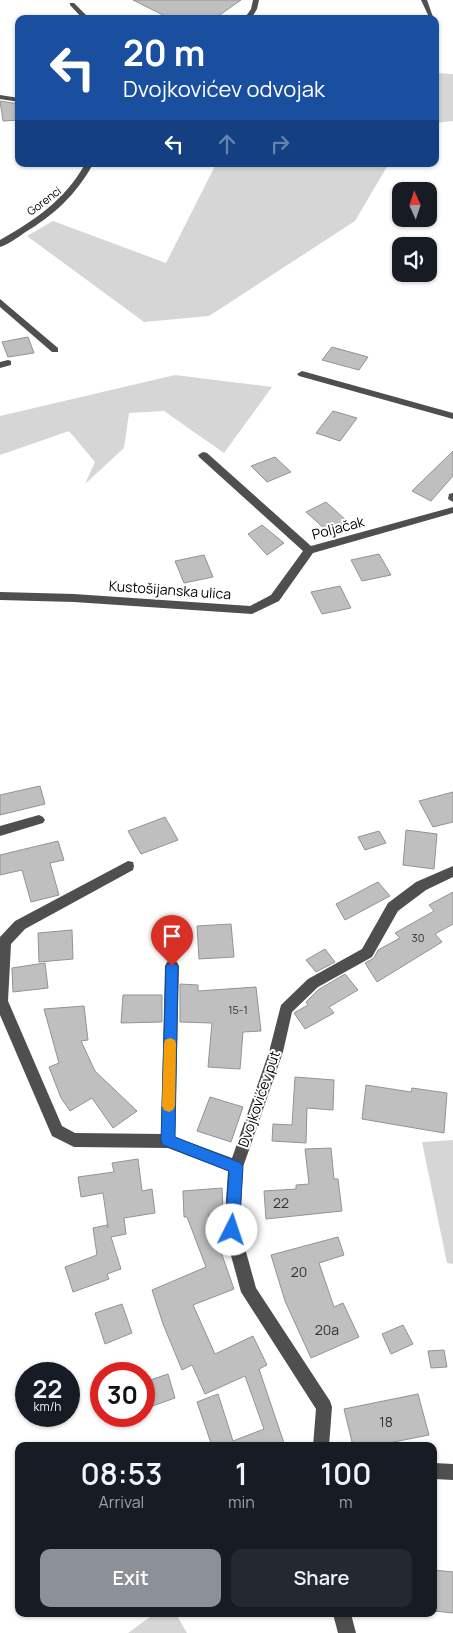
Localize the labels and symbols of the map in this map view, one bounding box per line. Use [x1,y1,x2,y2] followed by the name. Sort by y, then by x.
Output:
[392,182,438,228] north arrow
[23,183,64,218] street label: Gorenci
[309,511,367,544] street label: Poljačak
[108,576,232,603] street label: Kustošijanska ulica
[151,915,193,966] pin
[412,930,424,945] house number: 30
[228,1002,248,1017] house number: 15-1
[233,1048,284,1150] street label: Dvojkovićev put
[273,1193,289,1212] house number: 22
[205,1203,257,1255] position arrow
[291,1262,307,1281] house number: 20
[315,1320,339,1339] house number: 20a
[90,1362,155,1427] speed limit sign: 30
[379,1412,393,1431] house number: 18

